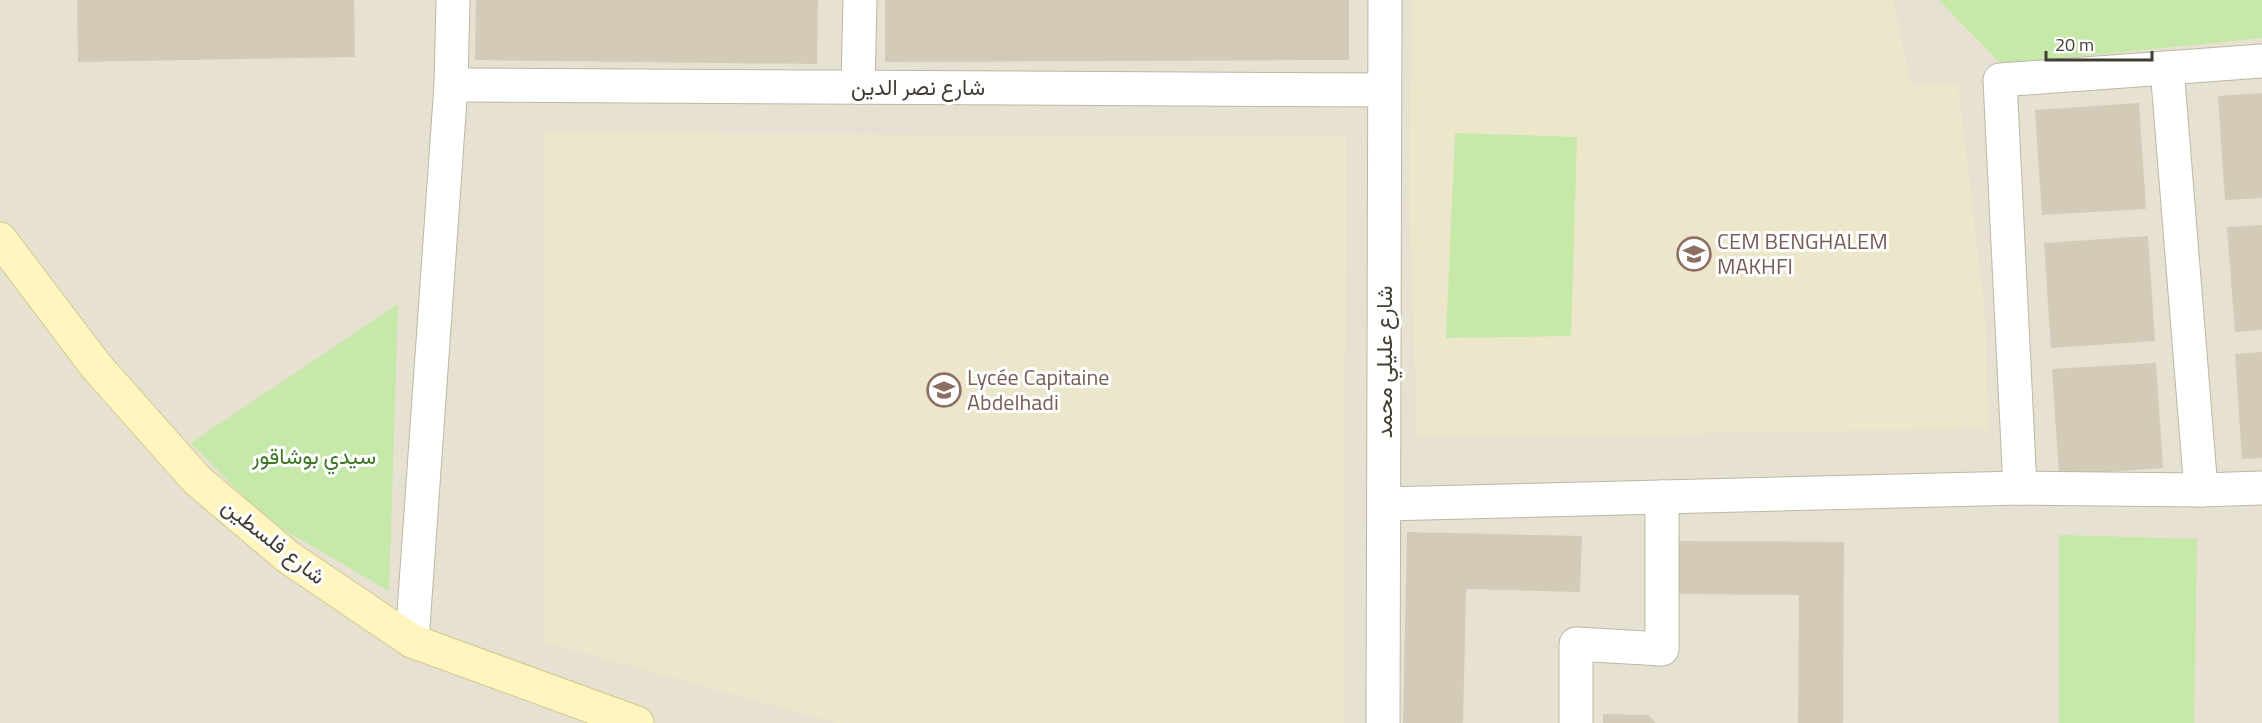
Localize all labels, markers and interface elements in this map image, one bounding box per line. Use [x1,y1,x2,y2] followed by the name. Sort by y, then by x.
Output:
[2046,24,2152,62] scale bar
[2055,31,2094,58] text: 20 m
[851,70,985,104] street label: شارع نصر الدين
[1717,224,1888,283] place label: CEM BENGHALEM MAKHFI
[1676,236,1712,272] school or university icon: CEM BENGHALEM MAKHFI
[1367,286,1403,438] street label: شارع عليلي محمد
[967,360,1109,419] place label: Lycée Capitaine Abdelhadi
[926,372,962,408] school or university icon: Lycée Capitaine Abdelhadi
[251,439,376,475] park label: سيدي بوشاقور
[215,489,333,593] street label: شارع فلسطين

